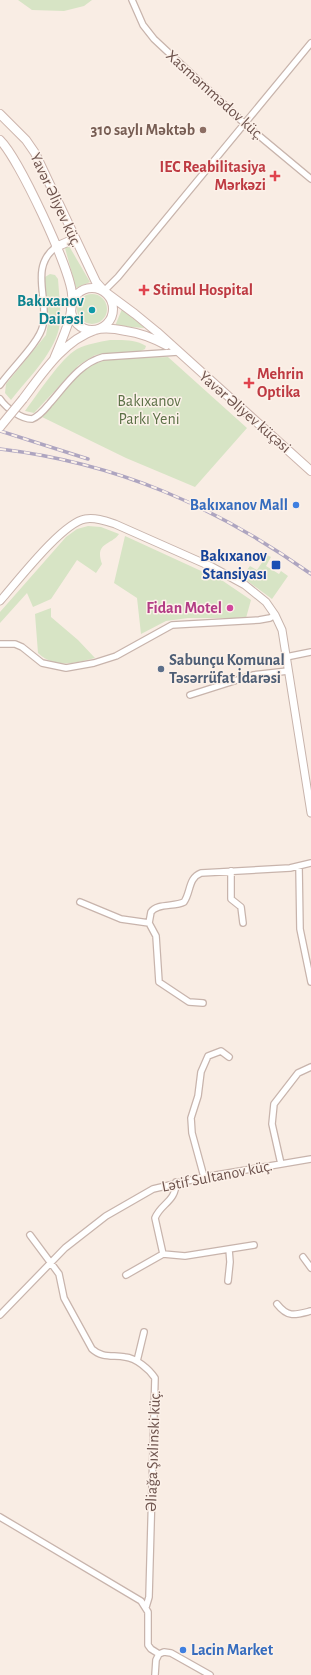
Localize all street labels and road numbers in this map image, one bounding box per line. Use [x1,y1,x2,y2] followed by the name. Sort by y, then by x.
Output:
[163,47,267,143] street label: Xasməmmədov küç.
[26,150,85,250] street label: Yavər Əliyev küç.
[195,368,294,457] street label: Yavər Əliyev küçəsi
[160,1157,274,1195] street label: Lətif Sultanov küç.
[143,1390,163,1512] street label: Əliağa Şıxlinski küç.

